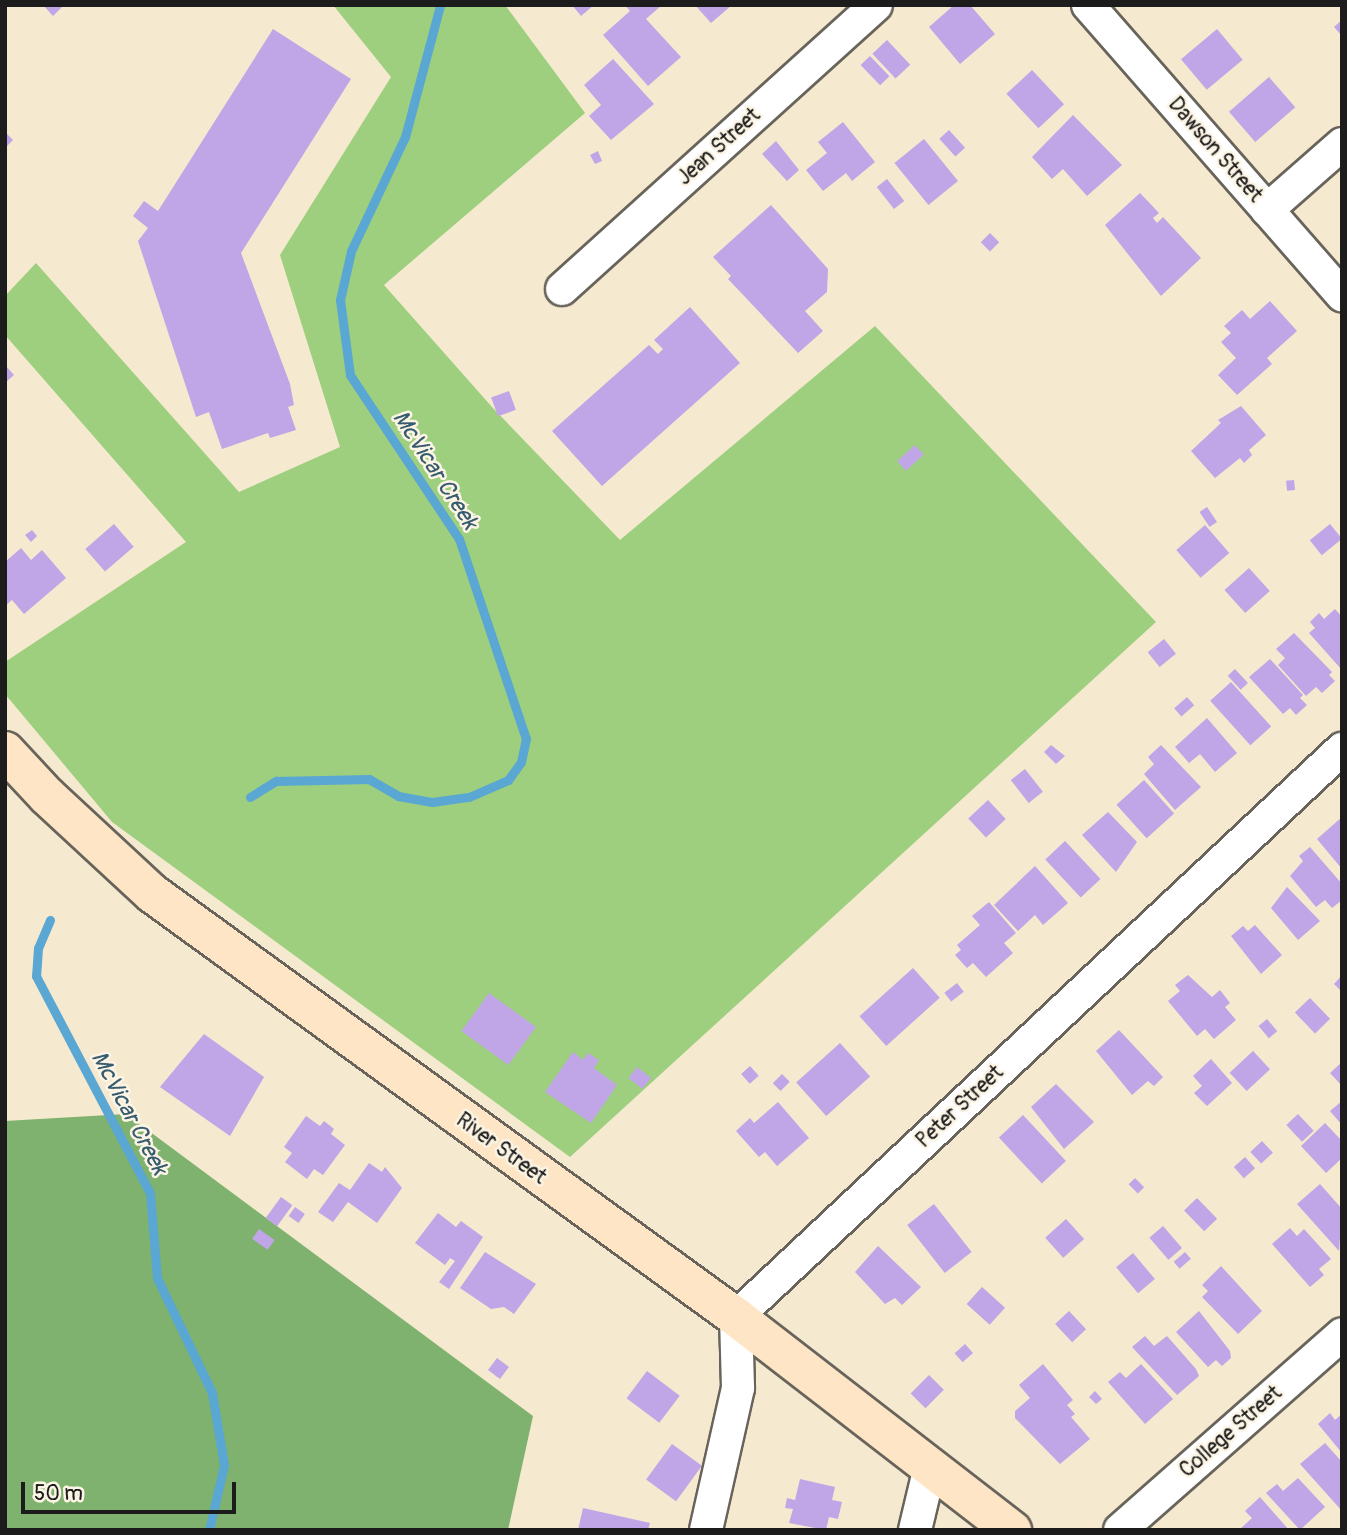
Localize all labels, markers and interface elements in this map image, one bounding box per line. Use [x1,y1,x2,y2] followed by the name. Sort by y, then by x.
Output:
[1163,92,1267,208] street label: Dawson Street
[672,103,766,191] street label: Jean Street
[386,405,484,535] water label: McVicar Creek
[85,1047,173,1179] water label: McVicar Creek
[911,1060,1009,1154] street label: Peter Street
[451,1108,551,1190] street label: River Street
[1175,1381,1287,1483] street label: College Street
[24,1468,240,1512] scale bar
[34,1480,83,1507] text: 50 m

